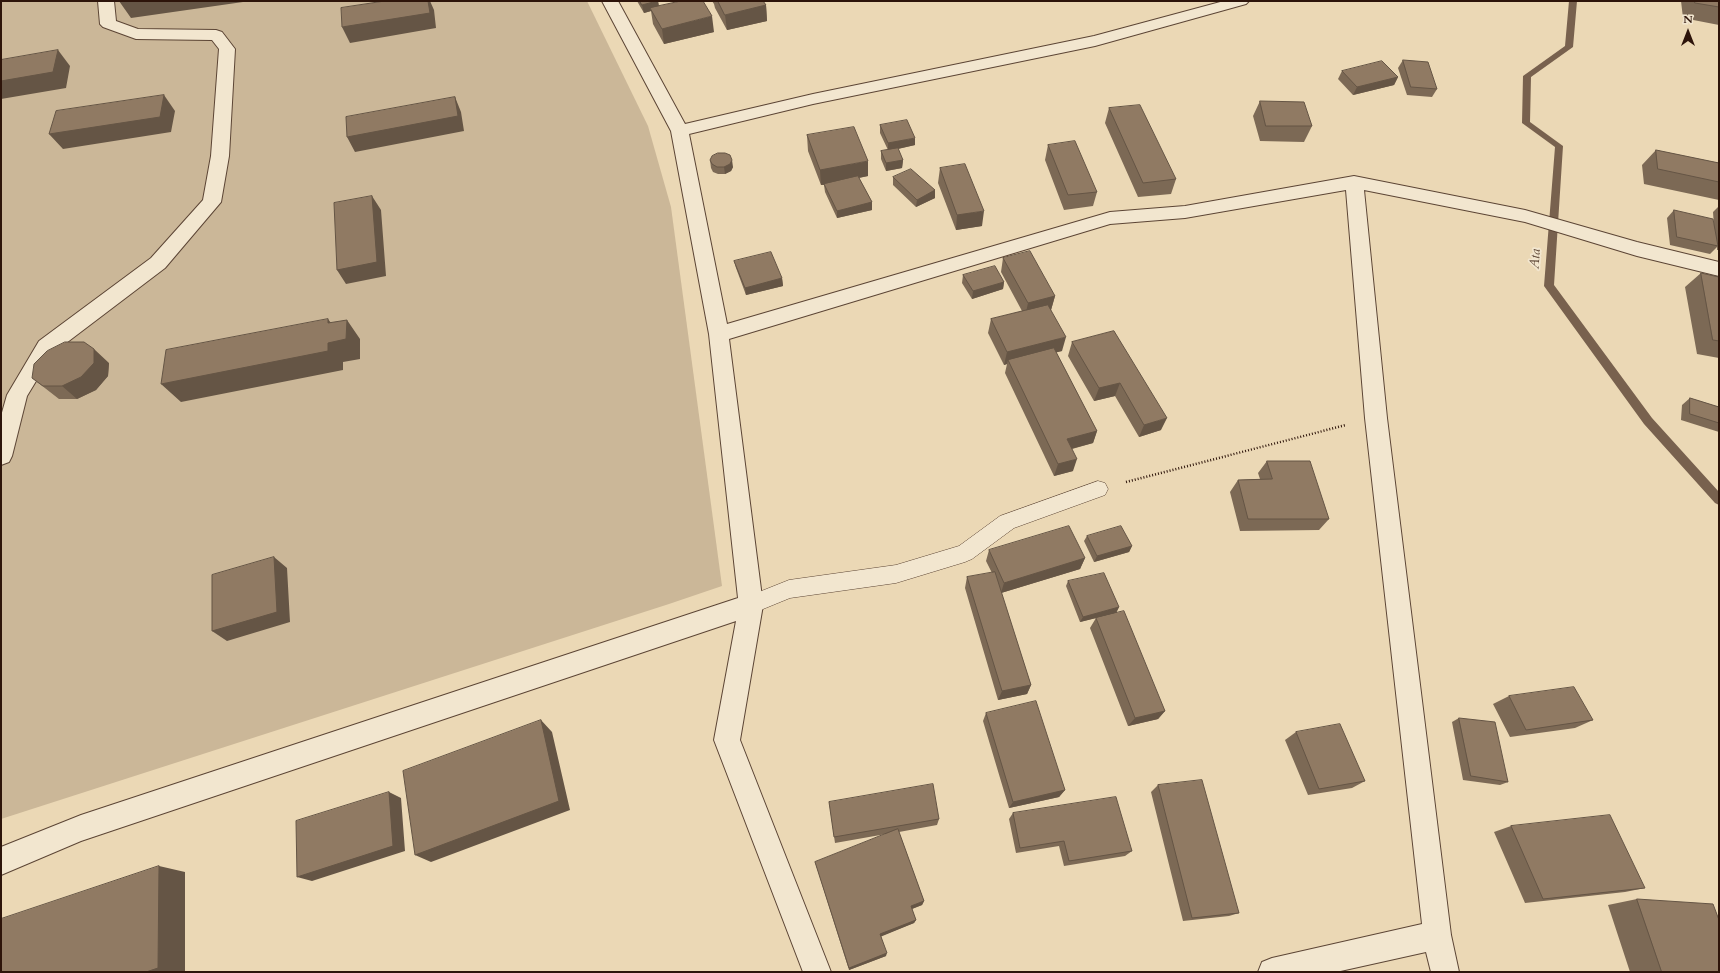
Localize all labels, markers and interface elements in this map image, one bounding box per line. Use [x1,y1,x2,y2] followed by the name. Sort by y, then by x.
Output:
[1668,12,1708,52] north arrow
[1683,12,1693,27] text: N
[1527,248,1545,270] water label: Ata

